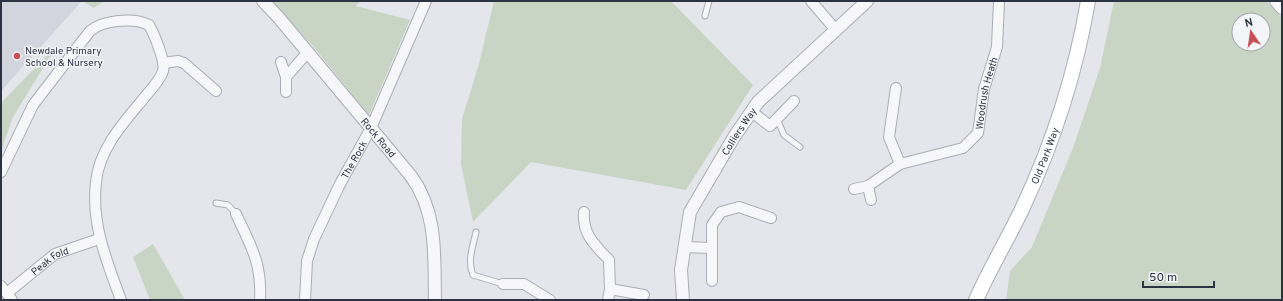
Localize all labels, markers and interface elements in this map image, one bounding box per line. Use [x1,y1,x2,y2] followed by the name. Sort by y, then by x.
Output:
[1231,12,1271,52] north arrow
[1244,16,1254,31] text: N
[25,45,103,70] place label: Newdale Primary School & Nursery
[12,51,22,61] marker: Newdale Primary School & Nursery
[974,56,1001,131] street label: Woodrush Heath
[720,106,760,158] street label: Colliers Way
[357,116,398,161] street label: Rock Road
[1029,126,1063,186] street label: Old Park Way
[339,139,371,182] street label: The Rock
[29,245,71,279] street label: Peak Fold
[1143,263,1214,289] scale bar
[1149,270,1177,286] text: 50 m

